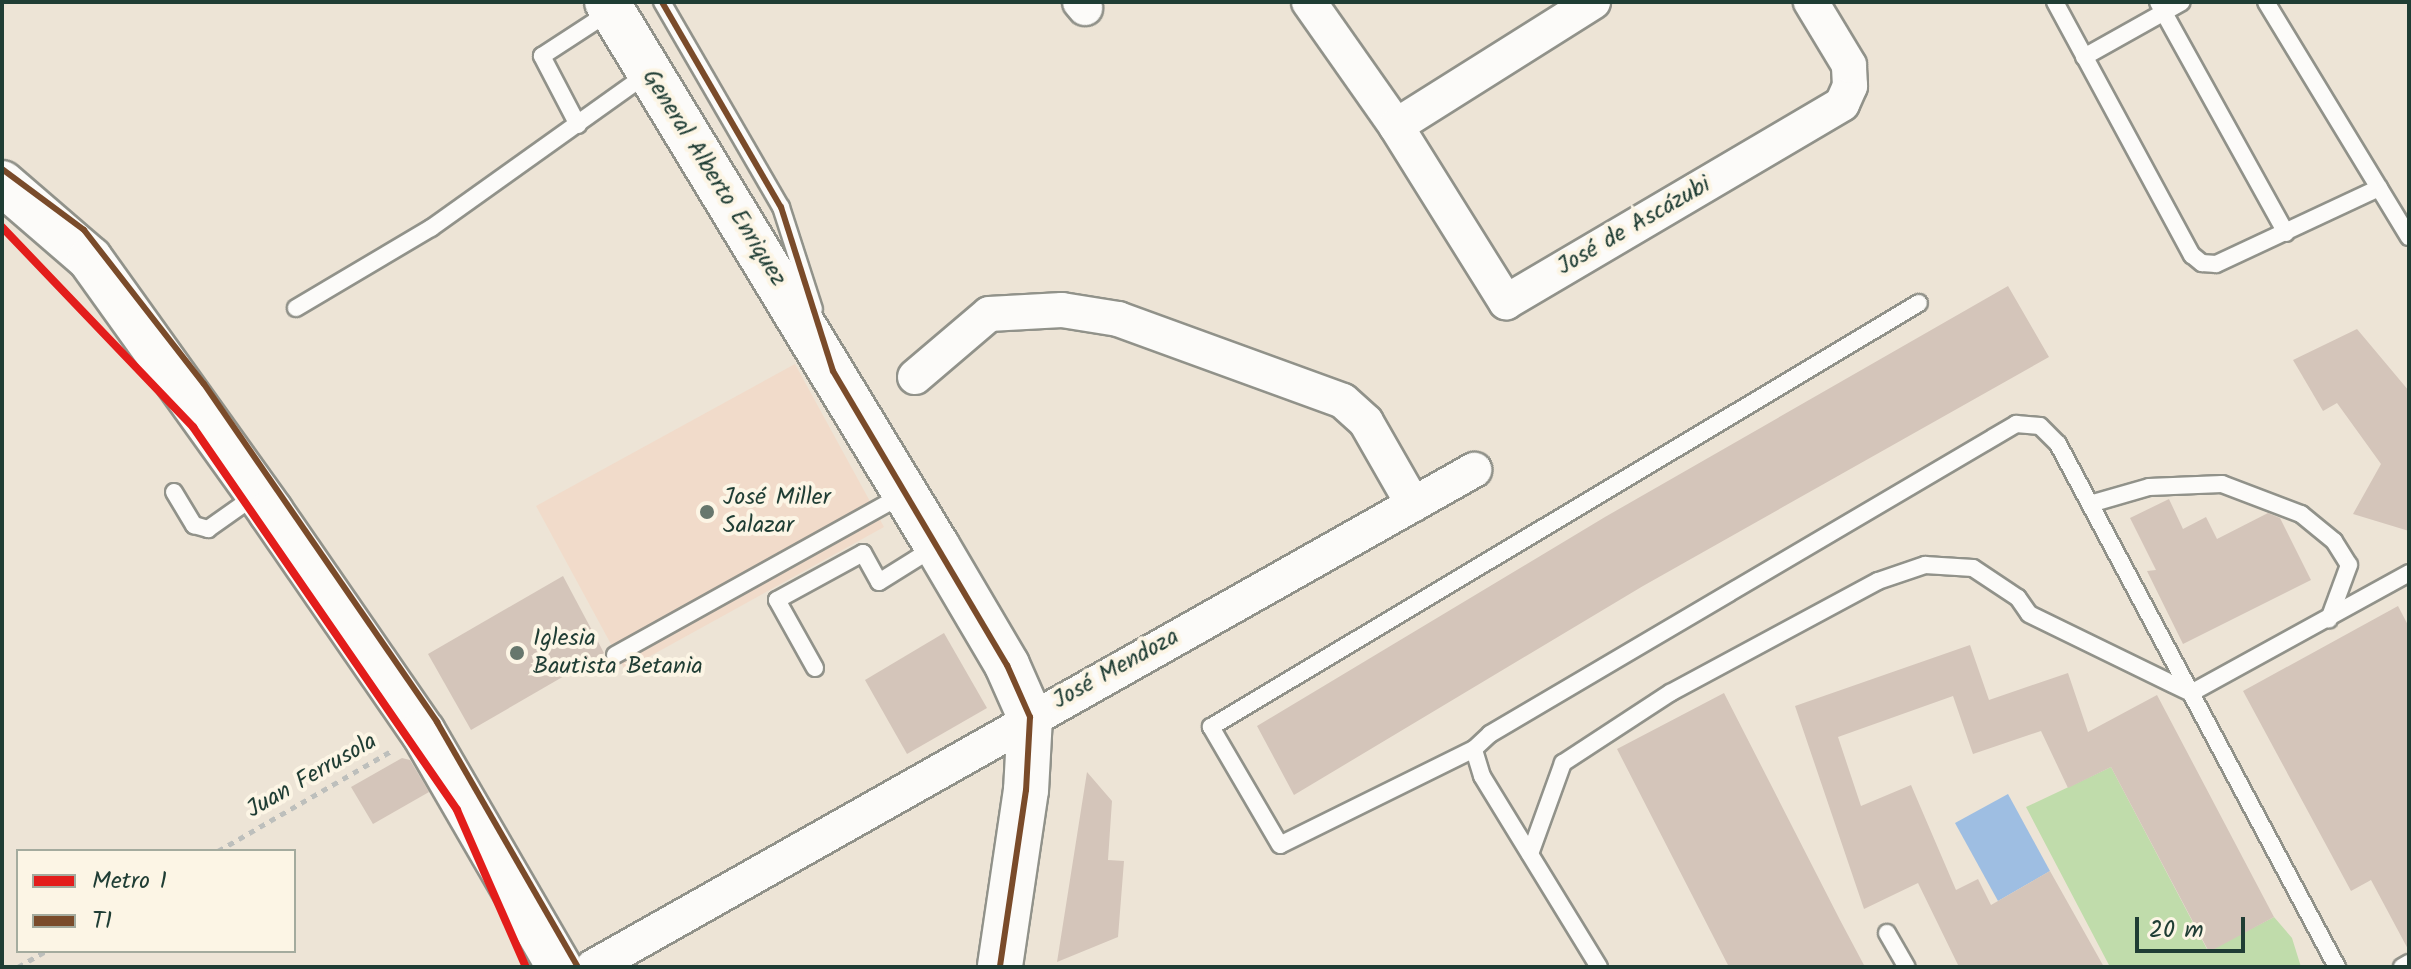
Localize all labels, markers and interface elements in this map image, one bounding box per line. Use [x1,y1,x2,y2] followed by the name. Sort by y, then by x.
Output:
[636,64,792,292] street label: General Alberto Enriquez
[1552,171,1716,281] street label: José de Ascázubi
[723,484,831,540] place label: José Miller Salazar
[698,503,716,521] marker: José Miller Salazar
[1048,623,1184,715] street label: José Mendoza
[533,625,703,681] place label: Iglesia Bautista Betania
[508,644,526,662] marker: Iglesia Bautista Betania
[242,727,382,825] street label: Juan Ferrusola
[16,849,296,953] legend
[92,862,167,901] text: Metro 1
[2139,901,2249,951] scale bar
[92,902,112,941] text: T1
[2149,911,2204,950] text: 20 m

